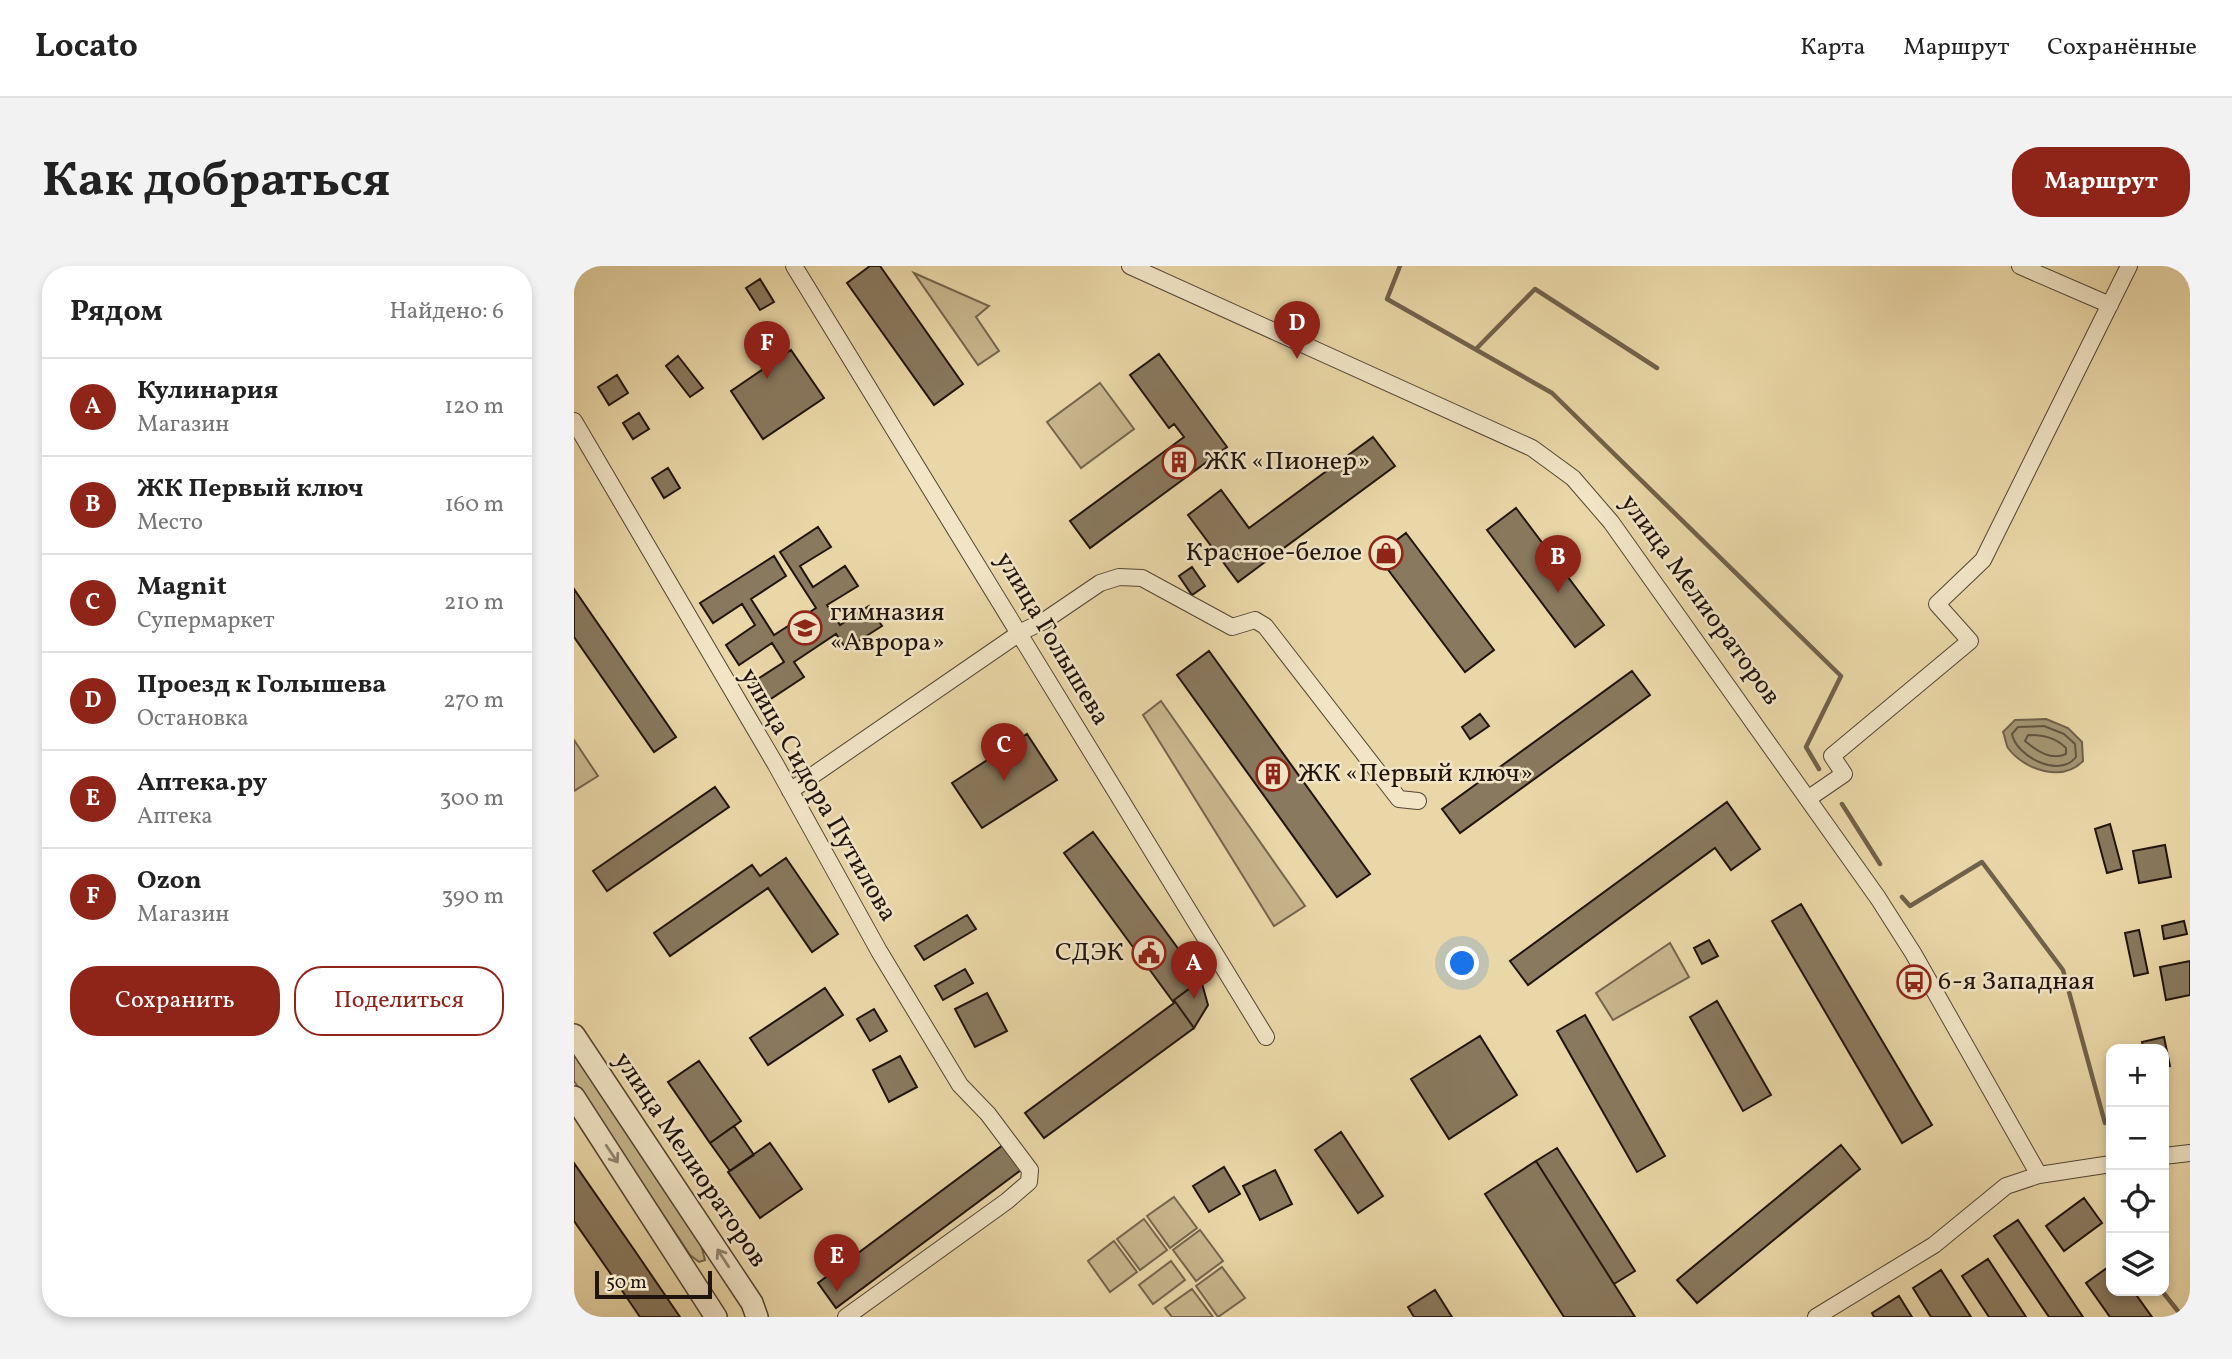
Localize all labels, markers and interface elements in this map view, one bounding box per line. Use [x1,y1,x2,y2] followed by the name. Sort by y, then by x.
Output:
[35,25,138,71] text: Locato
[1800,31,1865,65] text: Карта
[1903,31,2009,65] text: Маршрут
[2047,31,2197,65] text: Сохранённые
[2012,147,2190,217] button: Маршрут
[42,148,390,217] text: Как добраться
[70,291,163,333] text: Рядом
[389,296,504,328] text: Найдено: 6
[1274,301,1320,359] pin: D
[744,321,790,379] pin: F
[137,373,278,409] text: Кулинария
[85,391,101,423] text: A
[444,391,504,423] text: 120 m
[137,409,229,441] text: Магазин
[1160,443,1198,481] building icon: ЖК «Пионер»
[1204,444,1370,480] place label: ЖК «Пионер»
[137,471,364,507] text: ЖК Первый ключ
[1611,487,1789,713] street label: улица Мелиораторов
[85,489,101,521] text: B
[445,489,504,521] text: 160 m
[137,507,203,539] text: Место
[1367,534,1405,572] shop icon: Красное-белое
[1186,535,1362,571] place label: Красное-белое
[1535,535,1581,593] pin: B
[986,545,1118,733] street label: улица Голышева
[137,569,227,605] text: Magnit
[86,587,100,619] text: C
[444,587,504,619] text: 210 m
[830,595,945,661] place label: гимназия «Аврора»
[137,605,275,637] text: Супермаркет
[786,609,824,647] school or university icon: гимназия «Аврора»
[730,661,906,929] street label: улица Сидора Путилова
[137,667,387,703] text: Проезд к Голышева
[85,685,101,717] text: D
[443,685,504,717] text: 270 m
[137,703,249,735] text: Остановка
[981,723,1027,781] pin: C
[1254,755,1292,793] building icon: ЖК «Первый ключ»
[1298,756,1533,792] place label: ЖК «Первый ключ»
[137,765,267,801] text: Аптека.ру
[86,783,100,815] text: E
[440,783,504,815] text: 300 m
[137,801,213,833] text: Аптека
[137,863,202,899] text: Ozon
[86,881,100,913] text: F
[441,881,504,913] text: 390 m
[137,899,229,931] text: Магазин
[1130,934,1168,972] public building icon: СДЭК
[1055,935,1124,971] place label: СДЭК
[1171,941,1217,999] pin: A
[1445,946,1479,980] your location
[1895,963,1933,1001] bus stop icon: 6-я Западная
[1938,964,2094,1000] place label: 6-я Западная
[70,966,280,1036] button: Сохранить
[294,966,504,1036] button: Поделиться
[2106,1044,2169,1296] map controls
[2106,1044,2169,1107] button: +
[604,1045,776,1275] street label: улица Мелиораторов
[2106,1107,2169,1170] button: −
[604,1144,619,1163] one-way arrow
[2106,1170,2169,1233] button: locate
[2106,1233,2169,1296] button: layers
[814,1234,860,1292] pin: E
[715,1249,729,1269] one-way arrow
[595,1268,712,1300] scale bar
[606,1270,647,1296] text: 50 m

